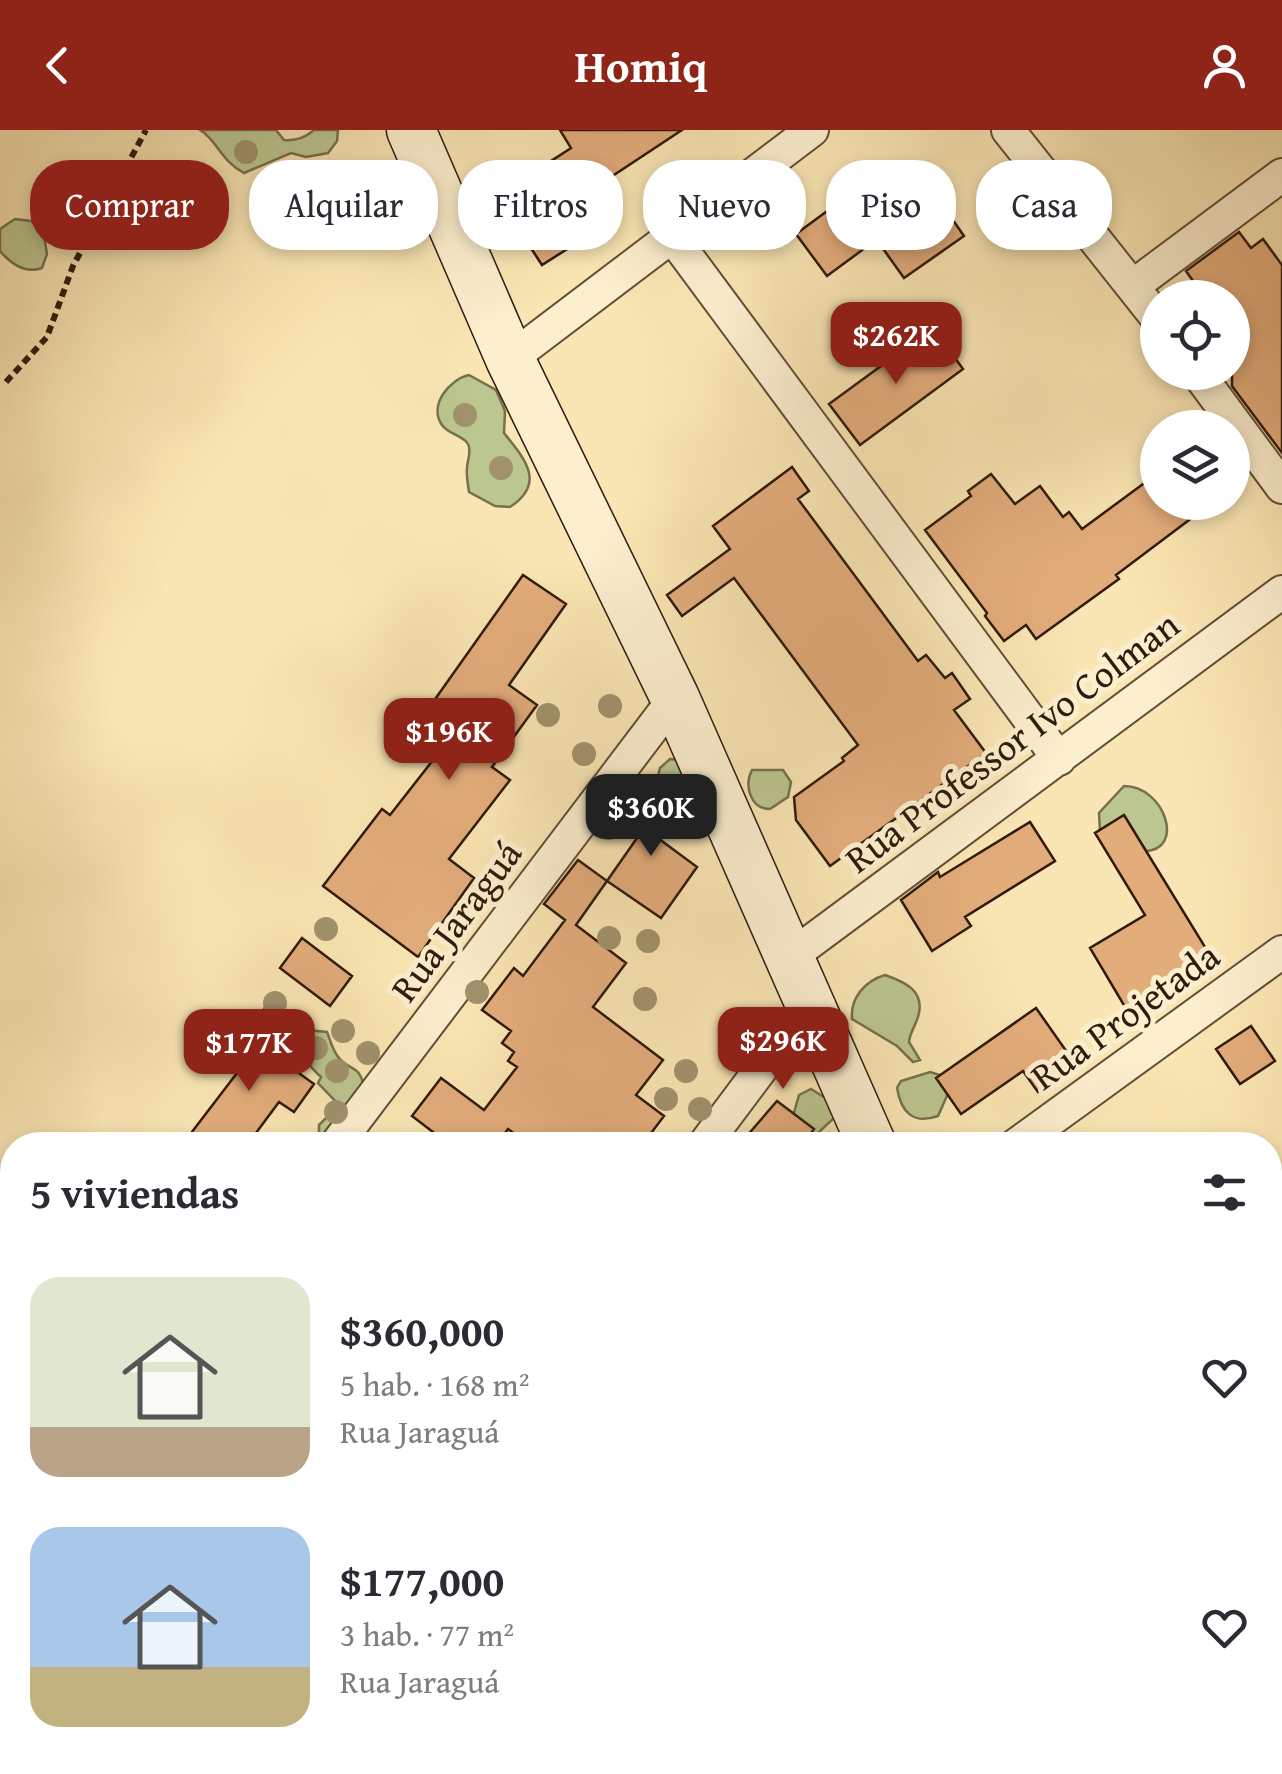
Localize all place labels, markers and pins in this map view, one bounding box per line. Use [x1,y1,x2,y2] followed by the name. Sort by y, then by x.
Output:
[826,302,966,387] pin: $262K
[379,698,519,783] pin: $196K
[581,774,721,859] pin: $360K
[713,1007,853,1092] pin: $296K
[179,1009,319,1094] pin: $177K

